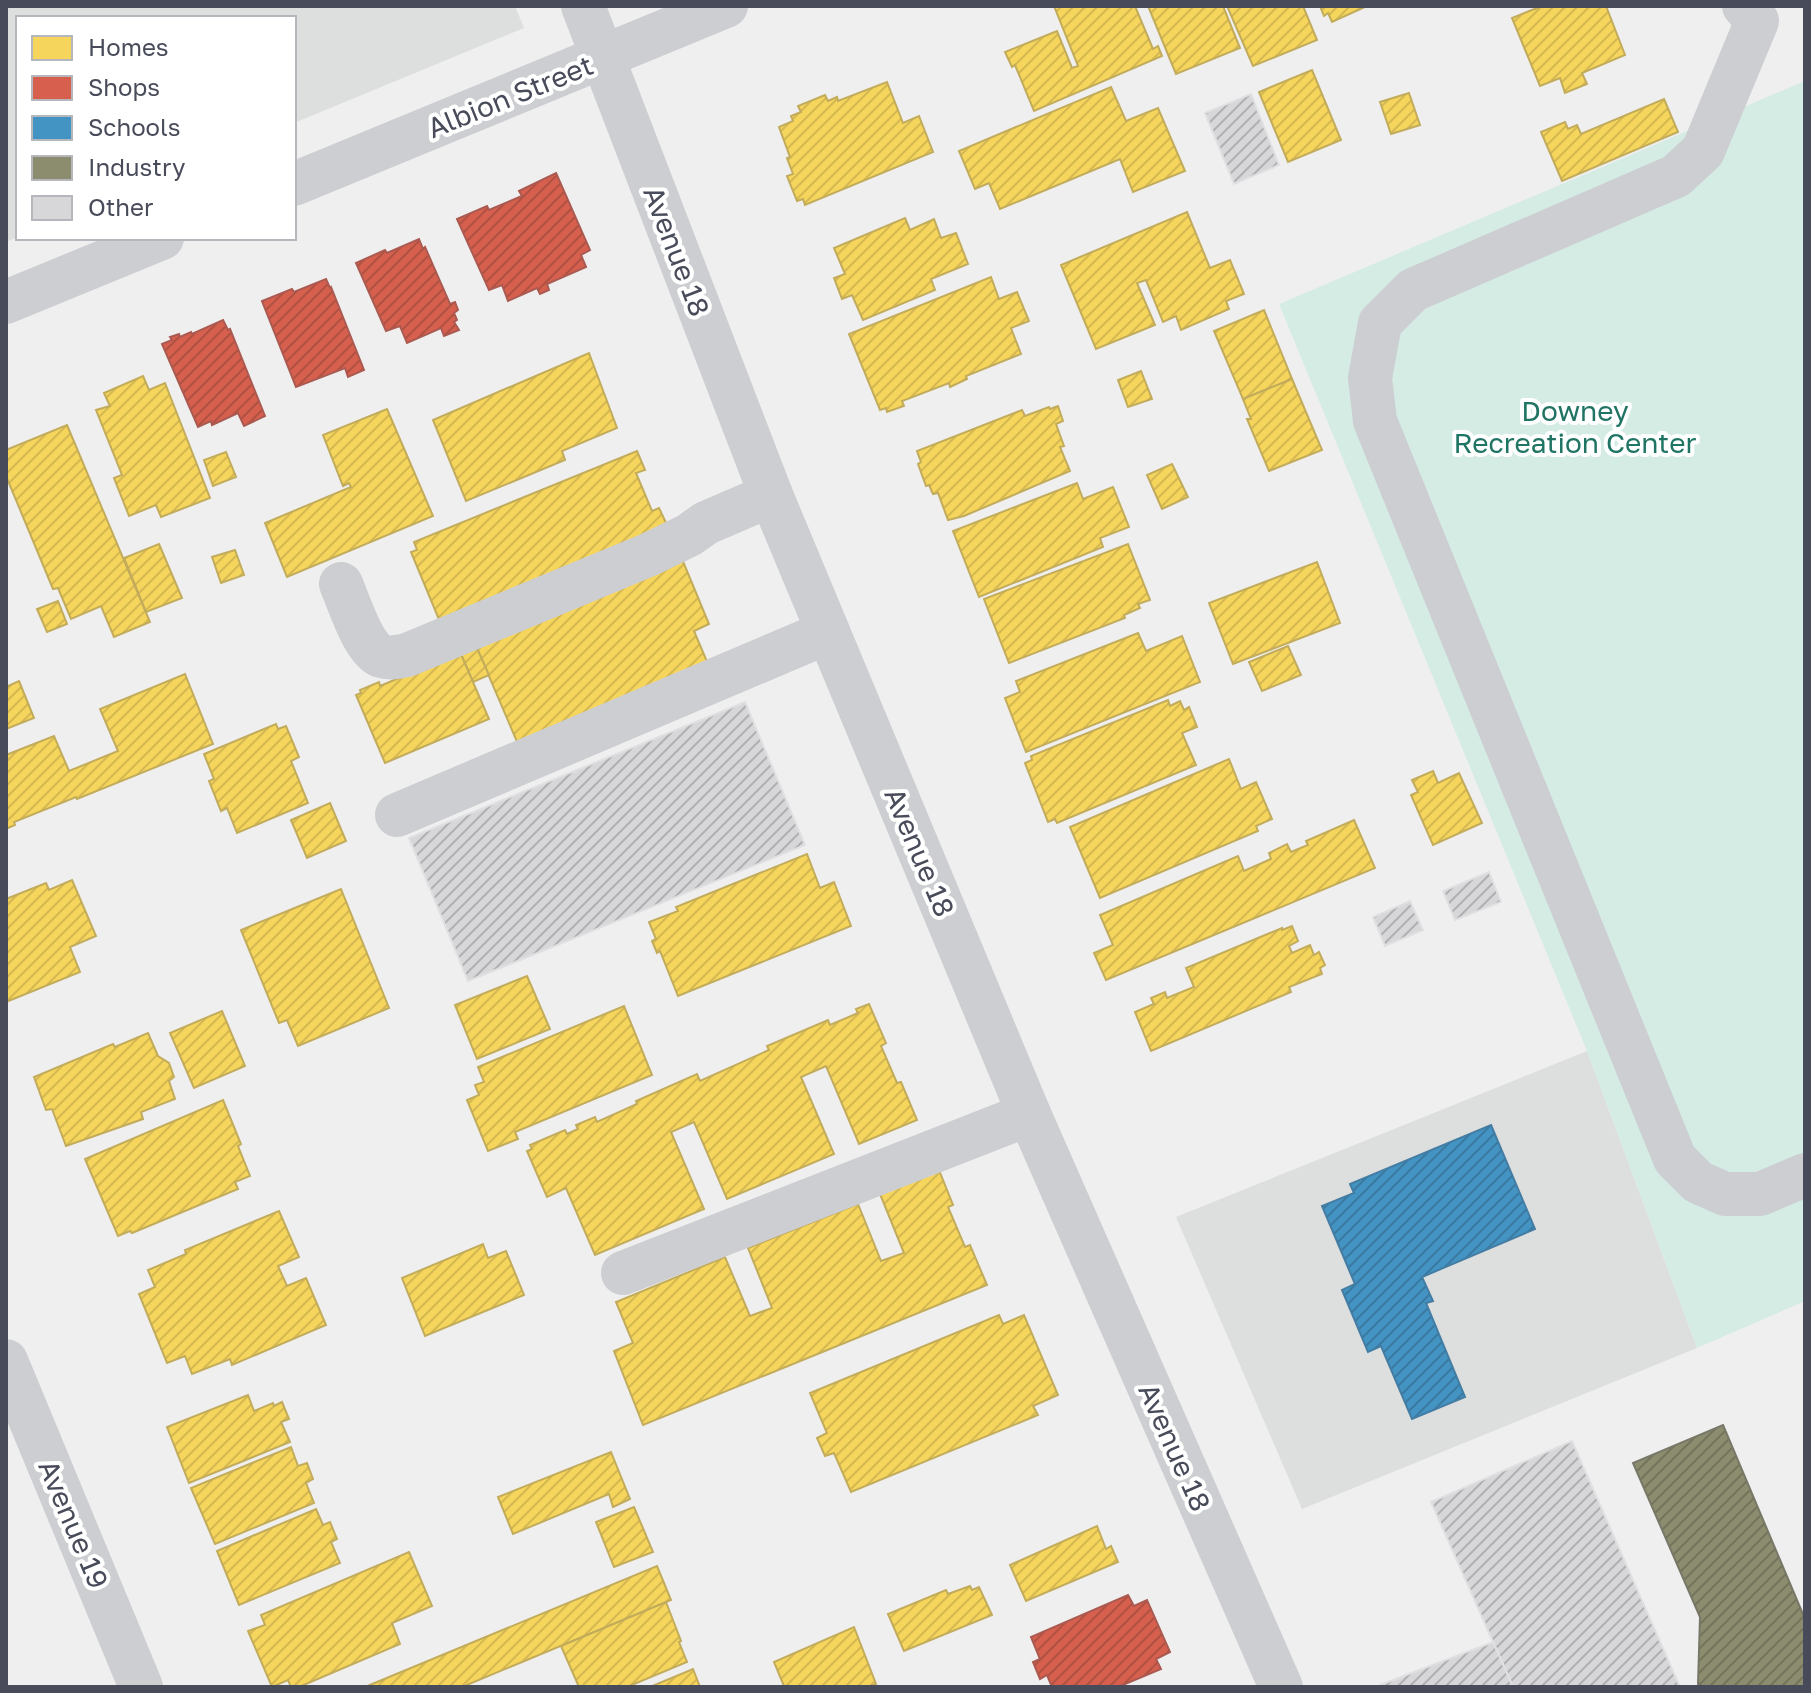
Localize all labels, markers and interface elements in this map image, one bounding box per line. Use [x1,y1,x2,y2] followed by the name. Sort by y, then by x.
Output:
[16,16,296,240] legend
[88,32,169,61] text: Homes
[422,48,598,144] street label: Albion Street
[88,72,160,101] text: Shops
[88,112,180,141] text: Schools
[88,152,185,181] text: Industry
[637,181,717,321] street label: Avenue 18
[88,192,153,221] text: Other
[1454,394,1697,459] park label: Downey Recreation Center
[878,783,962,921] street label: Avenue 18
[1132,1378,1218,1516] street label: Avenue 18
[32,1455,116,1593] street label: Avenue 19

